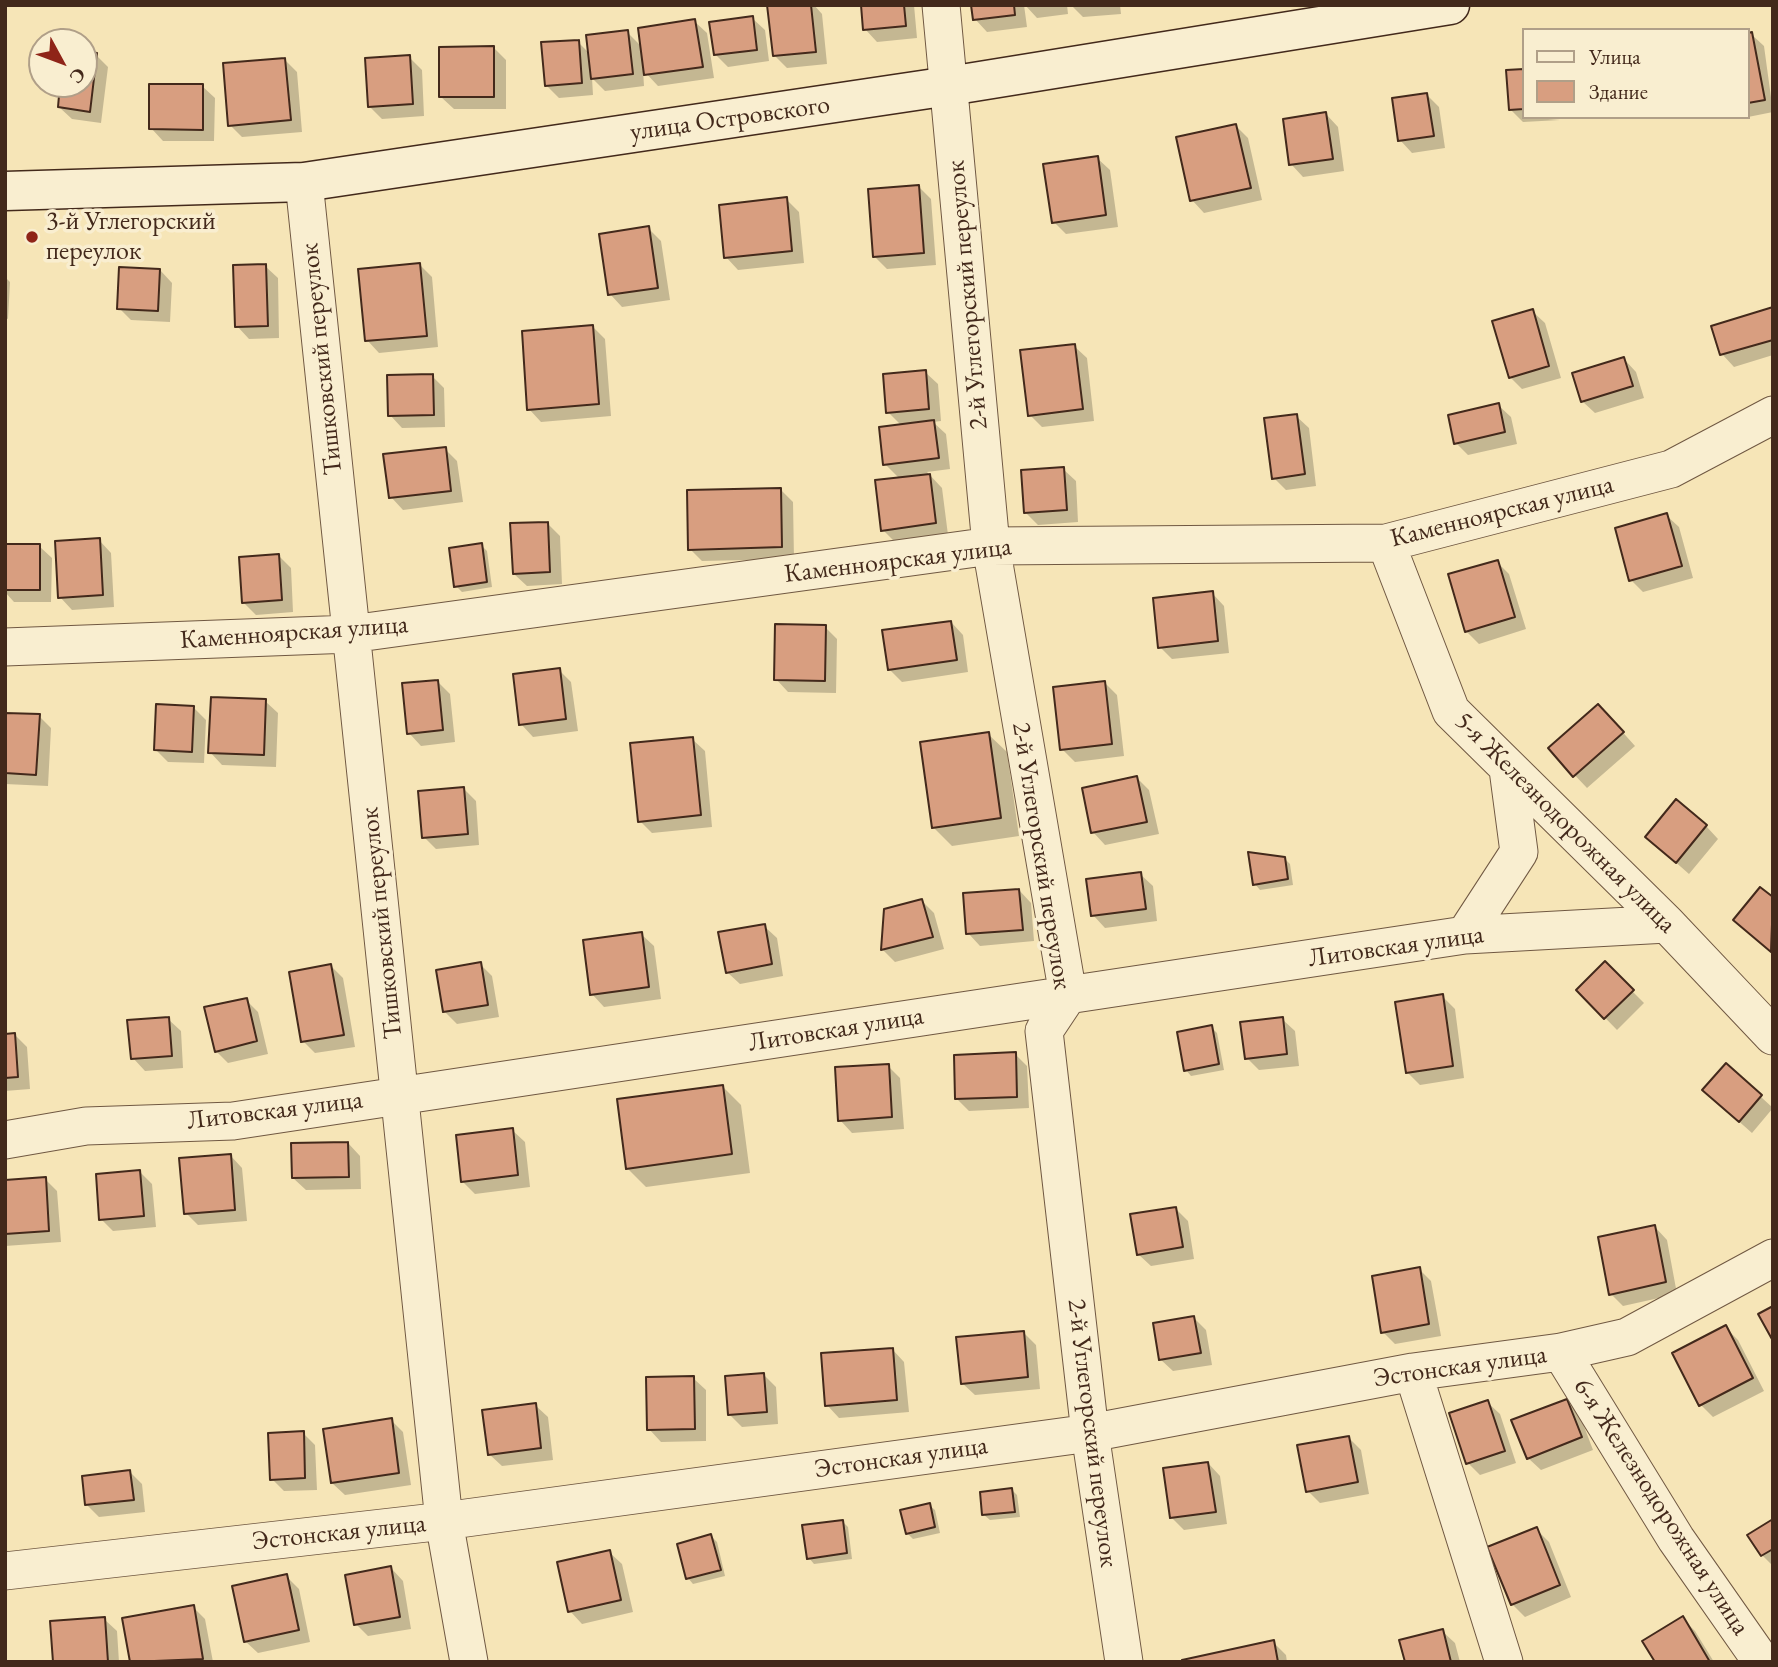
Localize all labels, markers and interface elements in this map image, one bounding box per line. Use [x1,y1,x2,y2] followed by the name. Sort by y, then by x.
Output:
[28,28,98,98] north arrow
[1522,28,1750,119] legend
[1589,43,1641,70] text: Улица
[64,62,92,89] text: С
[1589,78,1648,105] text: Здание
[628,90,832,148] street label: улица Островского
[941,159,995,431] street label: 2-й Углегорский переулок
[46,206,216,268] place label: 3-й Углегорский переулок
[24,229,40,245] marker: 3-й Углегорский переулок
[294,242,350,476] street label: Тишковский переулок
[1387,469,1617,555] street label: Каменноярская улица
[783,532,1013,590] street label: Каменноярская улица
[179,609,409,657] street label: Каменноярская улица
[1448,706,1682,940] street label: 5-я Железнодорожная улица
[1004,720,1078,992] street label: 2-й Углегорский переулок
[354,806,410,1040] street label: Тишковский переулок
[1306,919,1486,975] street label: Литовская улица
[746,1001,926,1059] street label: Литовская улица
[185,1085,365,1137] street label: Литовская улица
[1060,1297,1124,1569] street label: 2-й Углегорский переулок
[1371,1339,1549,1395] street label: Эстонская улица
[1566,1373,1756,1641] street label: 6-я Железнодорожная улица
[812,1430,990,1486] street label: Эстонская улица
[250,1508,428,1558] street label: Эстонская улица

